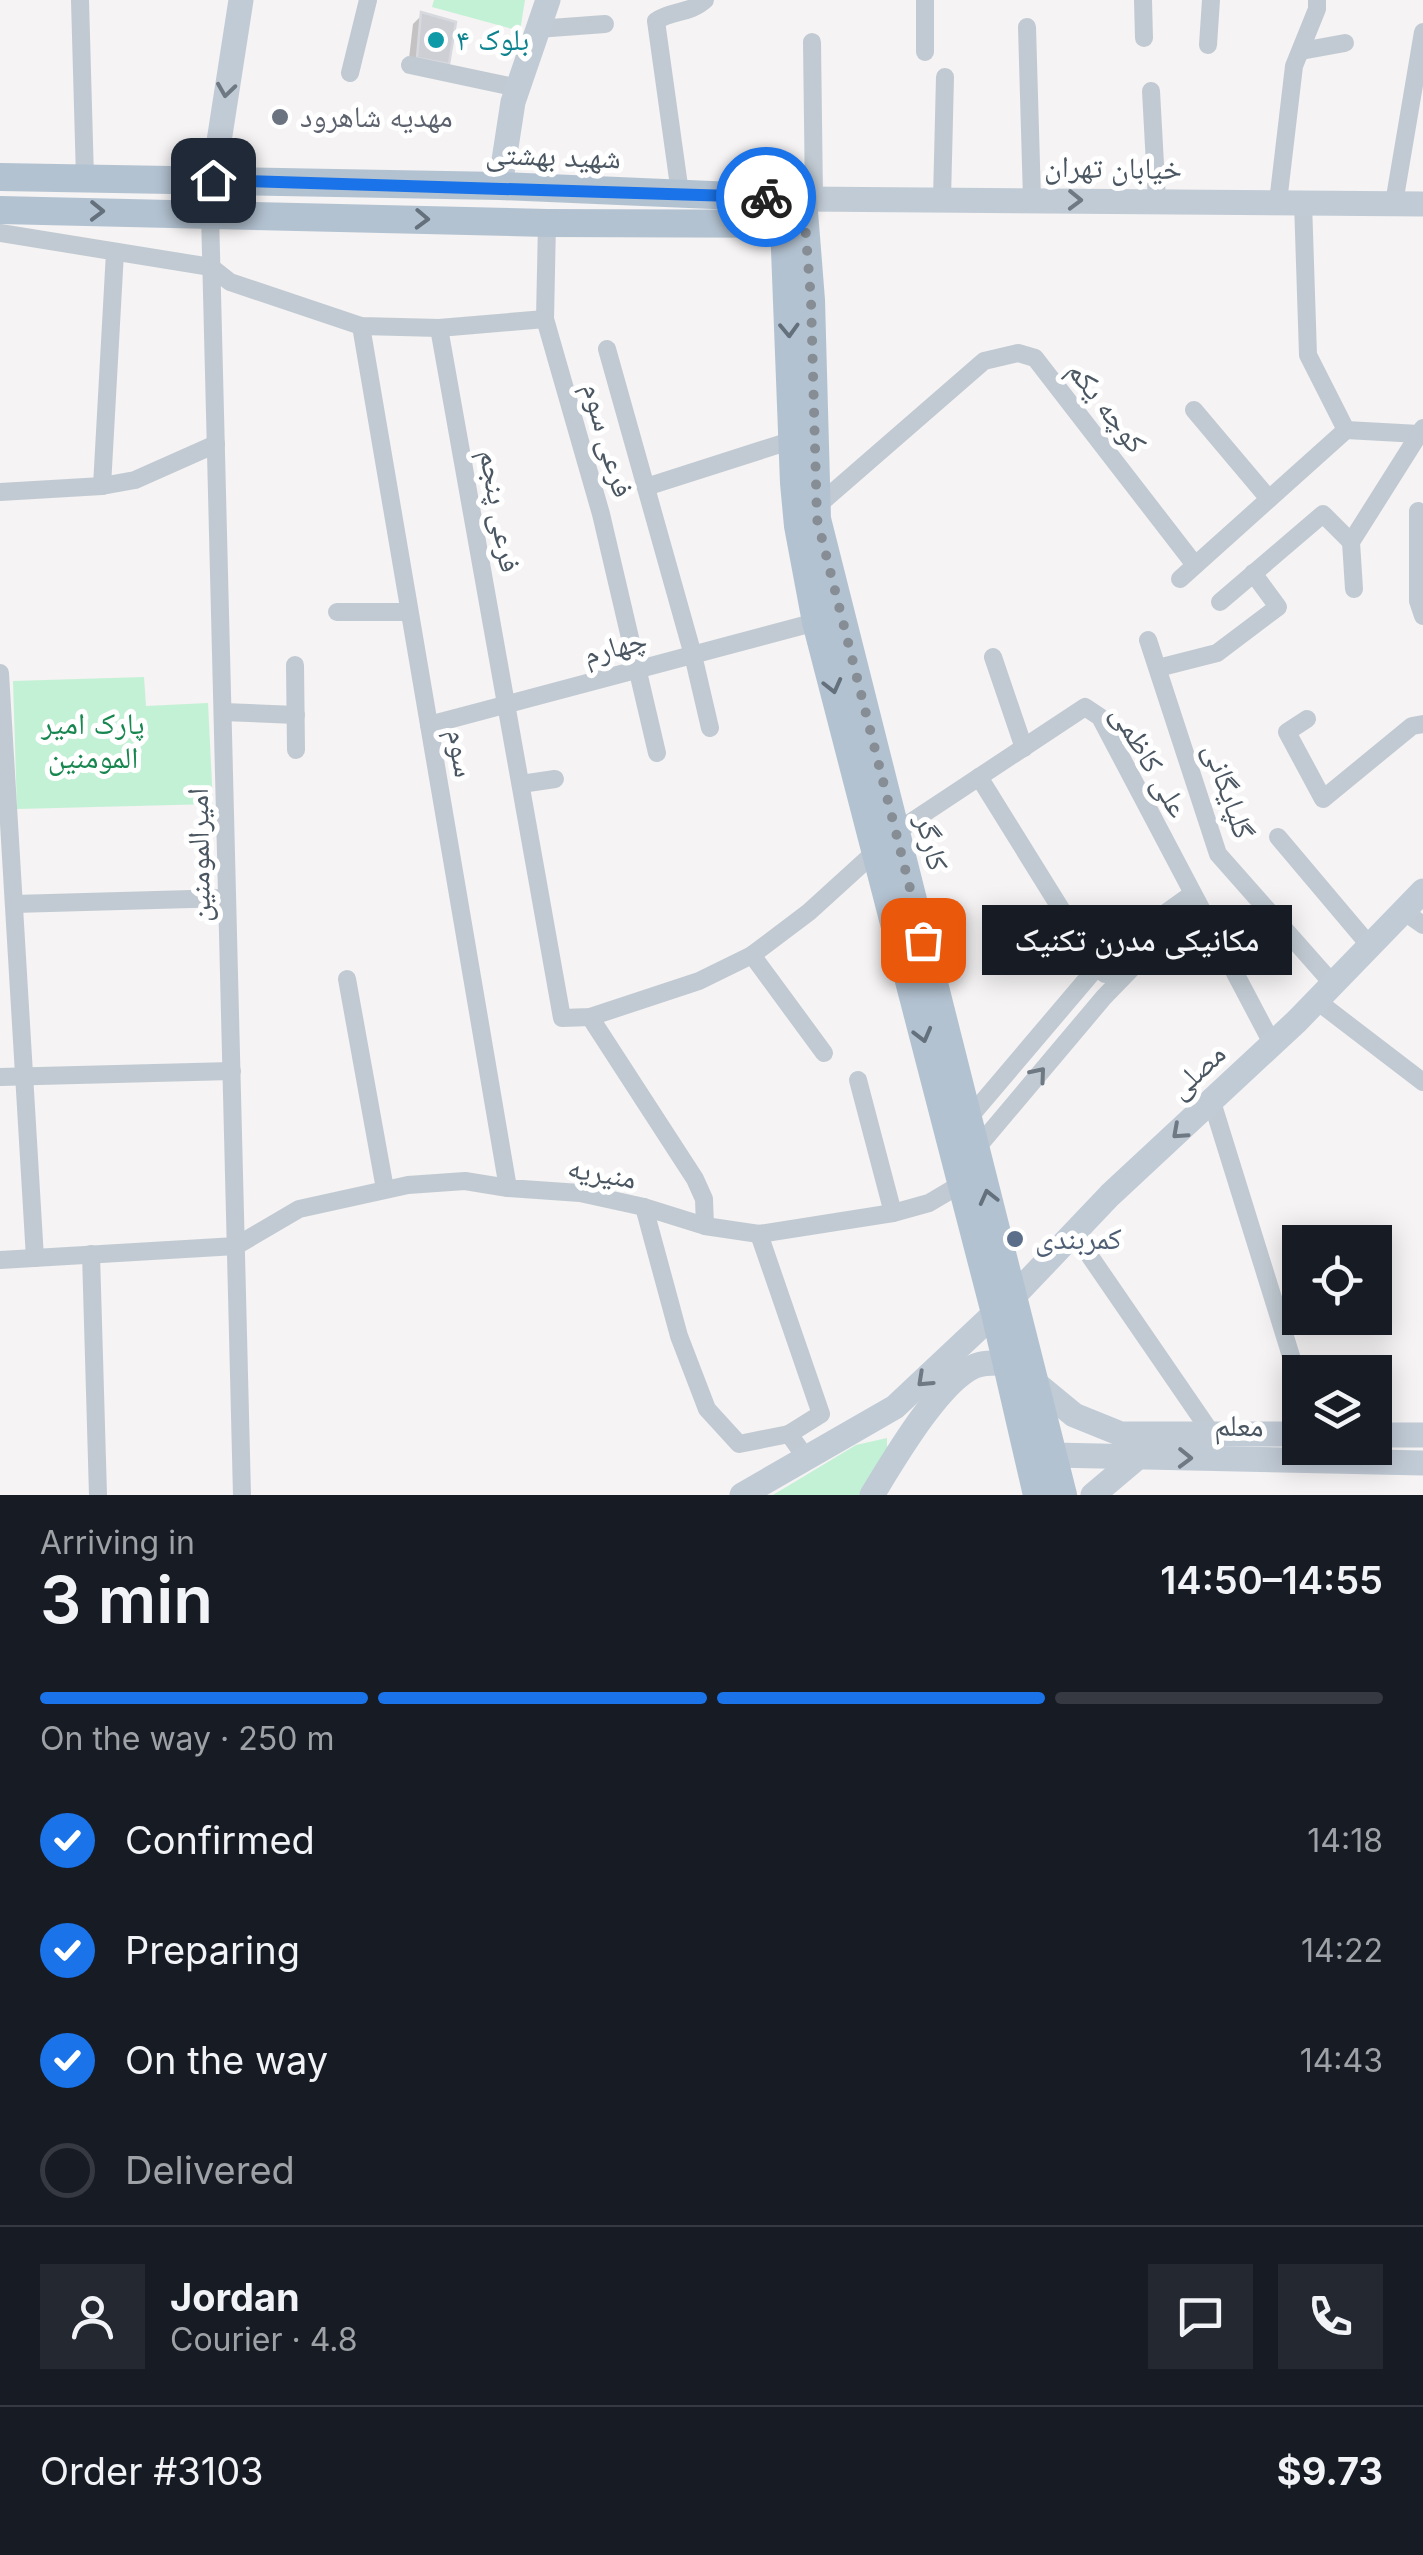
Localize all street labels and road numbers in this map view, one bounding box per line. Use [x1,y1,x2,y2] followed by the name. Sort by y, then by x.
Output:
[485,135,621,176] street label: شهید بهشتی
[1044,148,1182,187] street label: خیابان تهران
[1058,353,1155,462] street label: کوچه یکم
[574,378,642,502] street label: فرعی سوم
[470,447,529,575] street label: فرعی پنجم
[579,620,651,674] street label: چهارم
[1103,698,1198,824] street label: علی کاظمی
[438,726,484,780] street label: سوم
[1196,738,1263,844] street label: گلپایگانی
[179,787,218,923] street label: امیرالمومنین
[908,810,957,874] street label: کارگر
[1160,1035,1233,1106] street label: مصلی
[565,1148,639,1196] street label: منیریه
[1214,1407,1264,1446] street label: معلم

